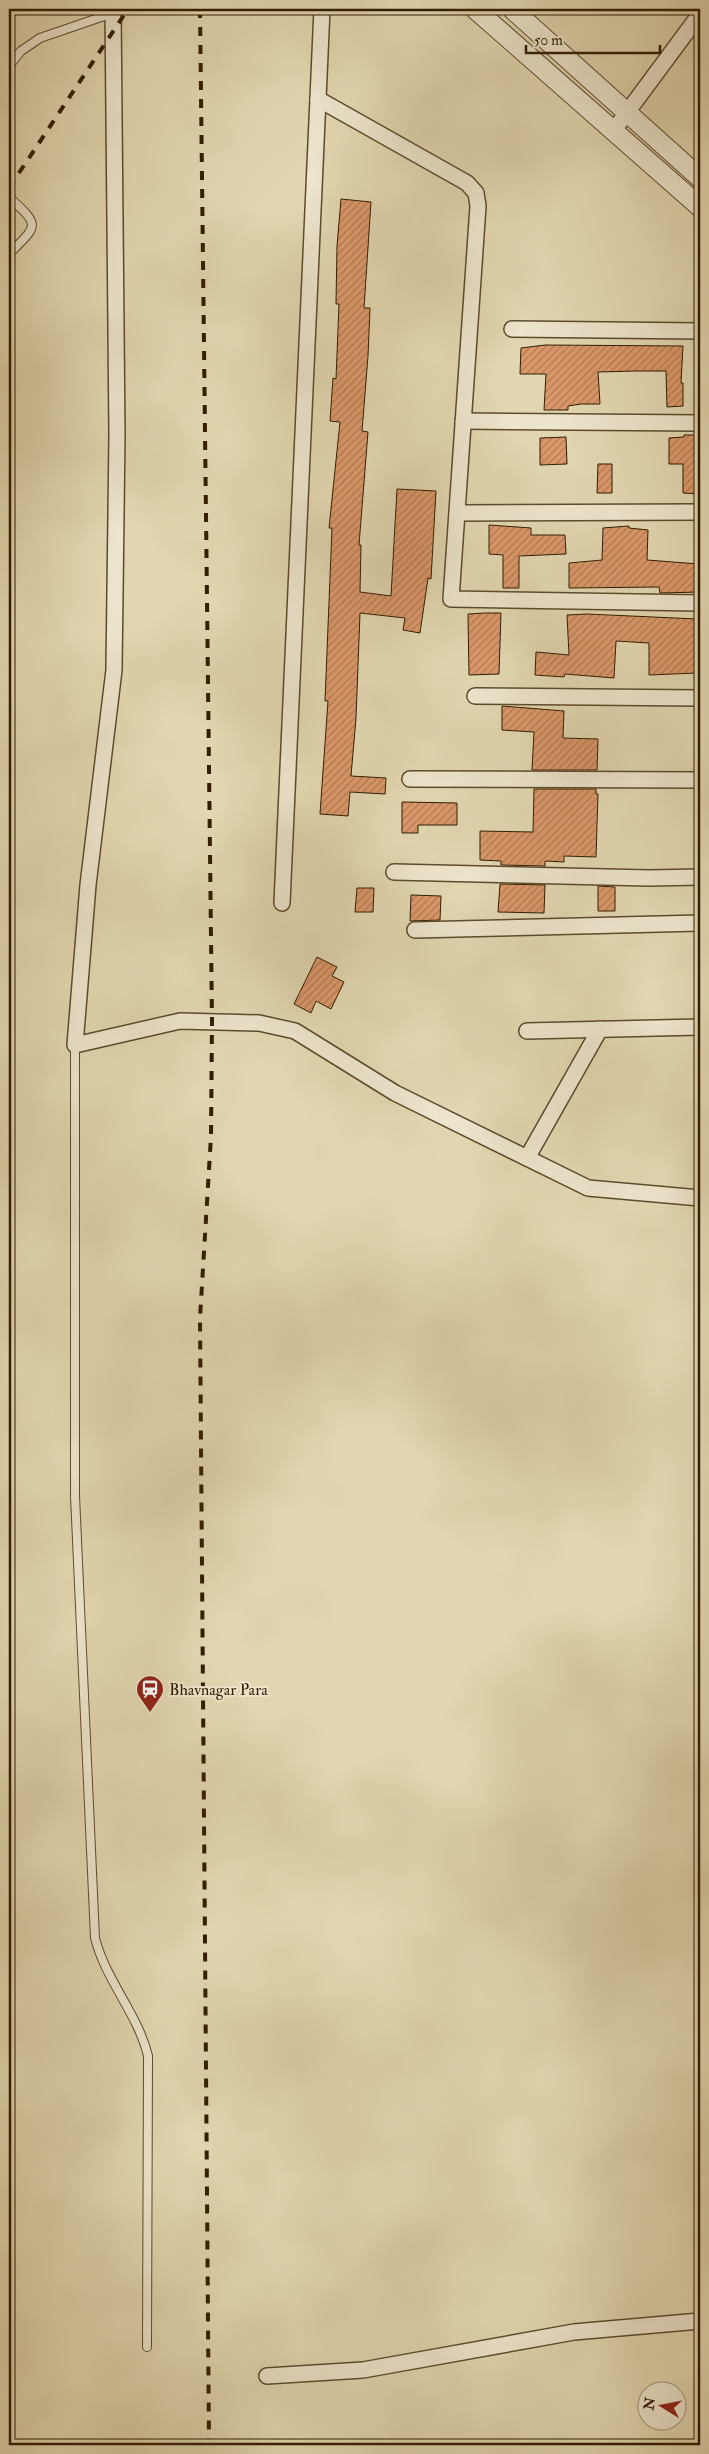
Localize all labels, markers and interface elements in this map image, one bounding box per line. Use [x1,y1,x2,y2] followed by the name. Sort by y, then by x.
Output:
[526,22,660,54] scale bar
[534,31,563,50] text: 50 m
[135,1674,165,1713] station icon: Bhavnagar Para
[169,1680,268,1700] place label: Bhavnagar Para
[636,2382,686,2432] north arrow
[640,2396,659,2412] text: N

